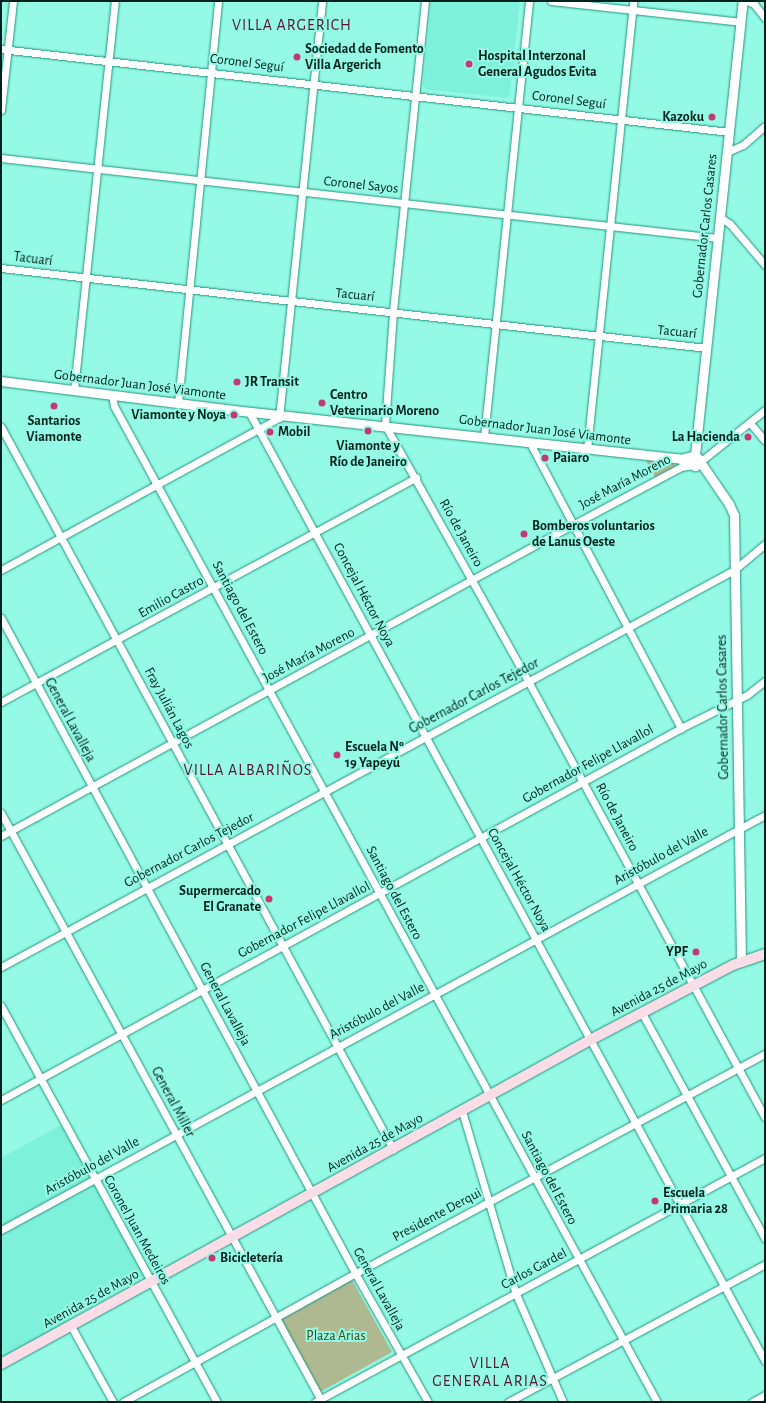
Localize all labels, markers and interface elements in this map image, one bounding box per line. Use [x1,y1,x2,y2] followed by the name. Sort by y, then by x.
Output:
[232,15,352,35] district label: VILLA ARGERICH
[305,41,424,74] place label: Sociedad de Fomento Villa Argerich
[478,48,597,80] place label: Hospital Interzonal General Agudos Evita
[209,50,285,76] street label: Coronel Seguí
[292,52,302,62] marker: Sociedad de Fomento Villa Argerich
[463,58,475,70] marker: Hospital Interzonal General Agudos Evita
[531,87,607,113] street label: Coronel Seguí
[662,109,704,125] place label: Kazoku
[707,112,717,122] marker: Kazoku
[689,153,721,299] street label: Gobernador Carlos Casares
[323,173,399,197] street label: Coronel Sayos
[13,248,53,270] street label: Tacuarí
[335,285,375,305] street label: Tacuarí
[657,322,697,342] street label: Tacuarí
[53,366,227,404] street label: Gobernador Juan José Viamonte
[245,374,299,390] place label: JR Transit
[232,377,242,387] marker: JR Transit
[330,387,439,420] place label: Centro Veterinario Moreno
[317,398,327,408] marker: Centro Veterinario Moreno
[49,401,59,411] marker: Santarios Viamonte
[131,407,226,423] place label: Viamonte y Noya
[229,410,239,420] marker: Viamonte y Noya
[458,411,632,449] street label: Gobernador Juan José Viamonte
[26,413,82,446] place label: Santarios Viamonte
[278,424,311,440] place label: Mobil
[363,426,373,436] marker: Viamonte y Río de Janeiro
[265,427,275,437] marker: Mobil
[672,429,740,445] place label: La Hacienda
[743,432,753,442] marker: La Hacienda
[329,438,407,470] place label: Viamonte y Río de Janeiro
[553,450,589,466] place label: Paiaro
[576,451,674,513] street label: José María Moreno
[540,453,550,463] marker: Paiaro
[435,496,487,570] street label: Río de Janeiro
[532,518,655,550] place label: Bomberos voluntarios de Lanus Oeste
[519,529,529,539] marker: Bomberos voluntarios de Lanus Oeste
[329,540,399,650] street label: Concejal Héctor Noya
[208,558,272,658] street label: Santiago del Estero
[135,572,207,622] street label: Emilio Castro
[260,624,358,686] street label: José María Moreno
[713,634,733,780] street label: Gobernador Carlos Casares
[406,655,542,737] street label: Gobernador Carlos Tejedor
[141,664,197,752] street label: Fray Julián Lagos
[41,675,99,765] street label: General Lavalleja
[519,721,657,807] street label: Gobernador Felipe Llavallol
[345,739,404,772] place label: Escuela Nº 19 Yapeyú
[332,750,342,760] marker: Escuela Nº 19 Yapeyú
[184,760,312,780] district label: VILLA ALBARIÑOS
[592,780,642,854] street label: Río de Janeiro
[121,809,257,891] street label: Gobernador Carlos Tejedor
[611,823,711,889] street label: Aristóbulo del Valle
[484,825,554,935] street label: Concejal Héctor Noya
[362,843,426,943] street label: Santiago del Estero
[235,878,373,962] street label: Gobernador Felipe Llavallol
[179,883,261,916] place label: Supermercado El Granate
[264,894,274,904] marker: Supermercado El Granate
[666,944,688,960] place label: YPF
[691,947,701,957] marker: YPF
[608,955,710,1021] street label: Avenida 25 de Mayo
[196,959,254,1049] street label: General Lavalleja
[326,979,428,1043] street label: Aristóbulo del Valle
[147,1064,199,1140] street label: General Miller
[324,1110,426,1176] street label: Avenida 25 de Mayo
[517,1128,581,1228] street label: Santiago del Estero
[42,1133,142,1199] street label: Aristóbulo del Valle
[100,1172,174,1288] street label: Coronel Juan Medeiros
[390,1185,484,1245] street label: Presidente Derqui
[663,1185,728,1218] place label: Escuela Primaria 28
[650,1196,660,1206] marker: Escuela Primaria 28
[349,1244,409,1334] street label: General Lavalleja
[498,1245,570,1293] street label: Carlos Gardel
[220,1250,283,1266] place label: Bicicletería
[207,1253,217,1263] marker: Bicicletería
[40,1266,142,1332] street label: Avenida 25 de Mayo
[306,1328,366,1344] park label: Plaza Arias
[432,1353,548,1391] district label: VILLA GENERAL ARIAS

